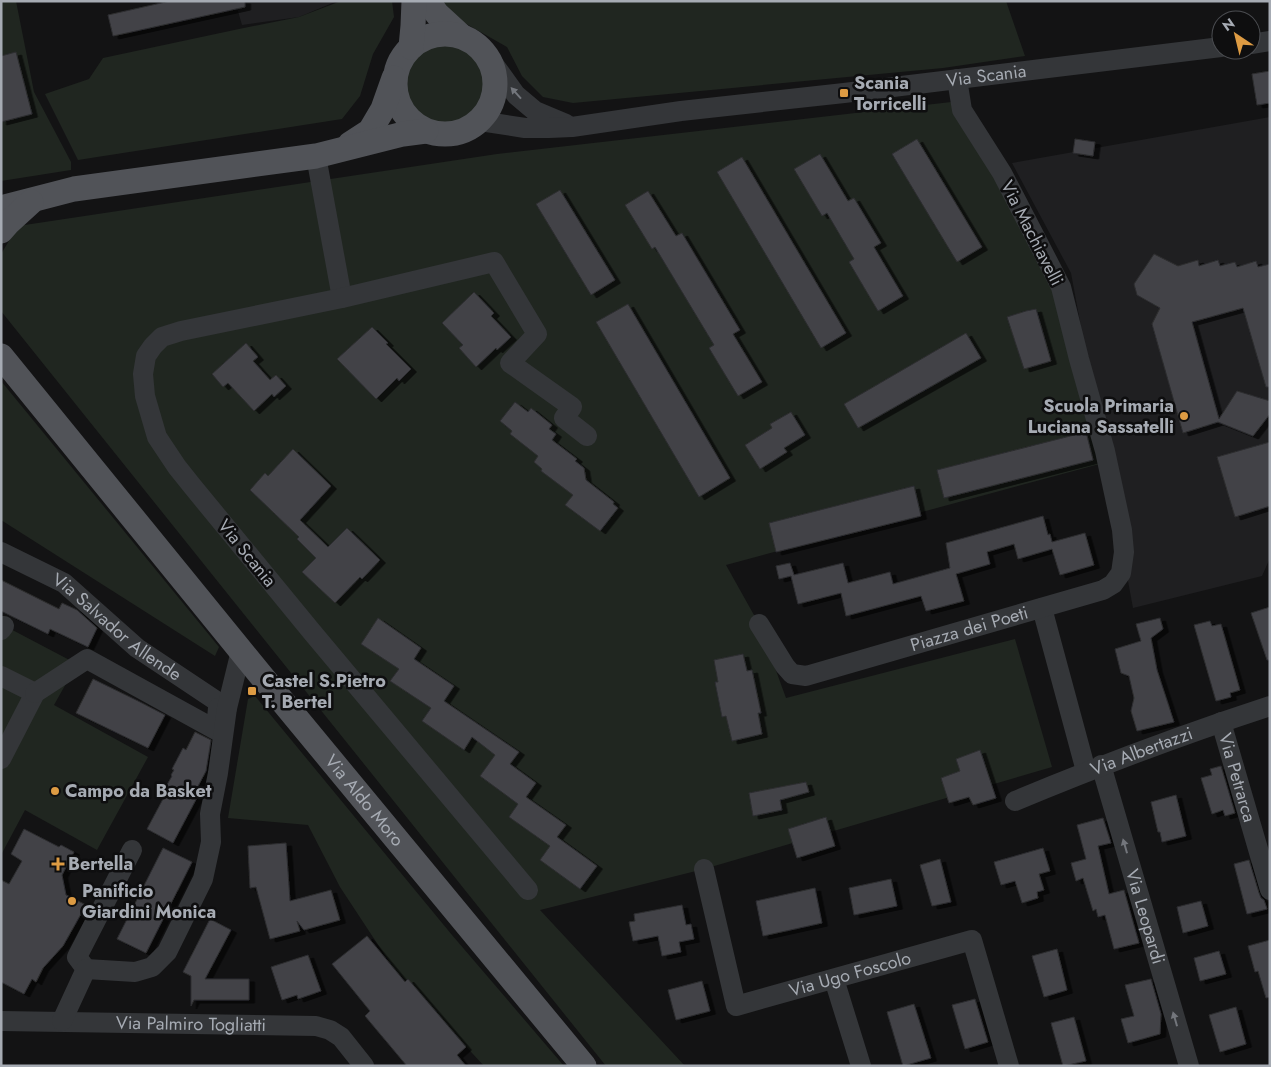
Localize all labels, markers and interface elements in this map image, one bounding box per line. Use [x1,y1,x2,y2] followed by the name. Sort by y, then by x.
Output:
[1211,10,1261,60] north arrow
[1218,13,1239,36] text: N
[945,58,1028,93] street label: Via Scania
[854,70,927,117] place label: Scania Torricelli
[511,87,522,100] one-way arrow
[838,87,850,99] marker: Scania Torricelli
[994,176,1070,290] street label: Via Machiavelli
[1028,393,1174,440] place label: Scuola Primaria Luciana Sassatelli
[1178,410,1190,422] marker: Scuola Primaria Luciana Sassatelli
[212,514,282,592] street label: Via Scania
[48,566,187,687] street label: Via Salvador Allende
[907,599,1031,658] street label: Piazza dei Poeti
[262,668,386,715] place label: Castel S.Pietro T. Bertel
[246,685,258,697] marker: Castel S.Pietro T. Bertel
[1087,720,1196,782] street label: Via Albertazzi
[1212,730,1263,825] street label: Via Petrarca
[319,749,410,852] street label: Via Aldo Moro
[65,778,212,804] place label: Campo da Basket
[49,785,61,797] marker: Campo da Basket
[1120,839,1128,854] one-way arrow
[68,851,133,877] place label: Bertella
[52,858,64,870] marker: Bertella
[1119,866,1172,967] street label: Via Leopardi
[82,878,216,925] place label: Panificio Giardini Monica
[66,895,78,907] marker: Panificio Giardini Monica
[786,945,914,1004] street label: Via Ugo Foscolo
[116,1010,266,1038] street label: Via Palmiro Togliatti
[1171,1011,1179,1026] one-way arrow

